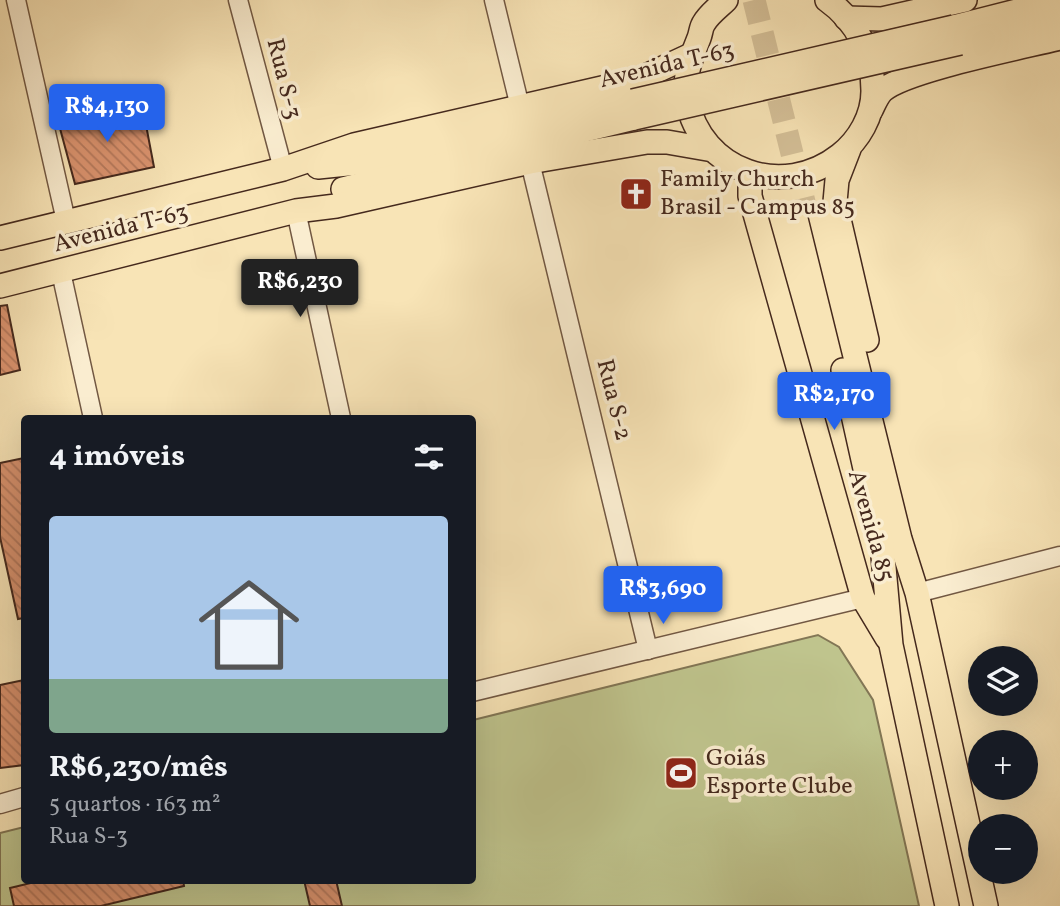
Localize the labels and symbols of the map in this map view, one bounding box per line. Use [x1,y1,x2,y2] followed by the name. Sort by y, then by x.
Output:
[596,34,738,98] street label: Avenida T-63
[257,35,309,123] street label: Rua S-3
[42,85,172,144] pin: R$4,130
[660,163,855,225] place label: Family Church Brasil - Campus 85
[617,175,655,213] church icon: Family Church Brasil - Campus 85
[50,196,192,262] street label: Avenida T-63
[235,260,365,319] pin: R$6,230
[586,356,640,444] street label: Rua S-2
[769,372,899,432] pin: R$2,170
[838,466,902,586] street label: Avenida 85
[598,566,728,626] pin: R$3,690
[706,742,853,804] place label: Goiás Esporte Clube
[662,754,700,792] sports icon: Goiás Esporte Clube

